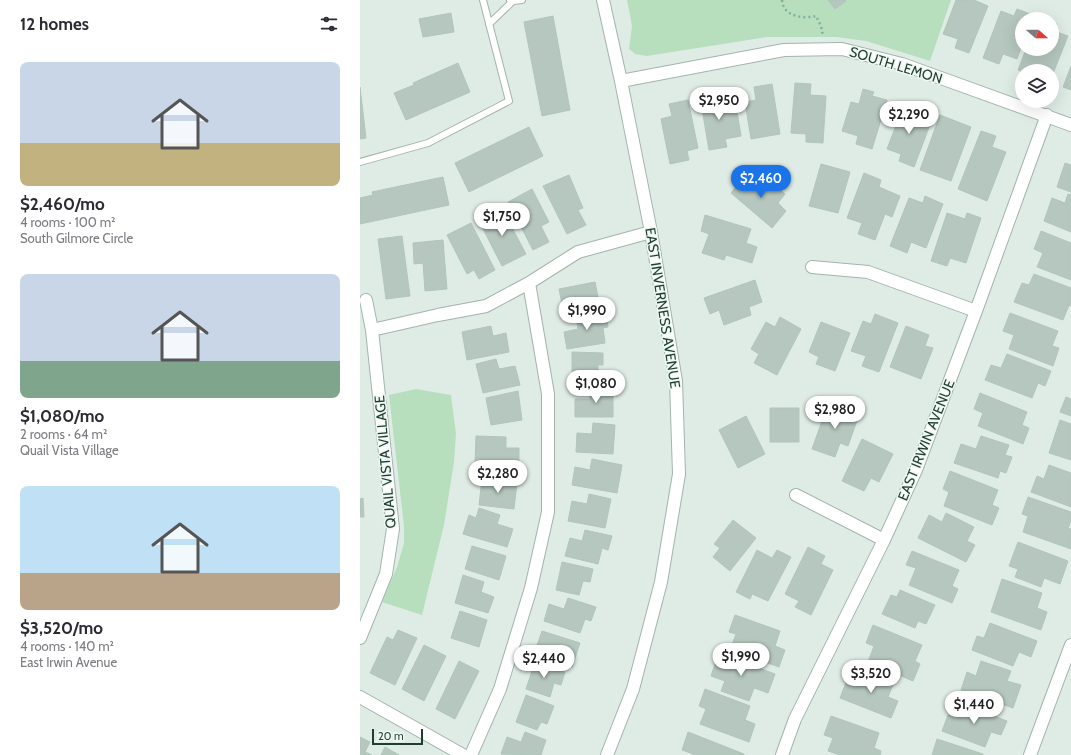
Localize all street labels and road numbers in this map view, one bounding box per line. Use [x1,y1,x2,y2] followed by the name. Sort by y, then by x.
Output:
[847,42,945,88] street label: SOUTH LEMON
[641,226,685,390] street label: EAST INVERNESS AVENUE
[893,377,959,503] street label: EAST IRWIN AVENUE
[370,394,400,529] street label: QUAIL VISTA VILLAGE

